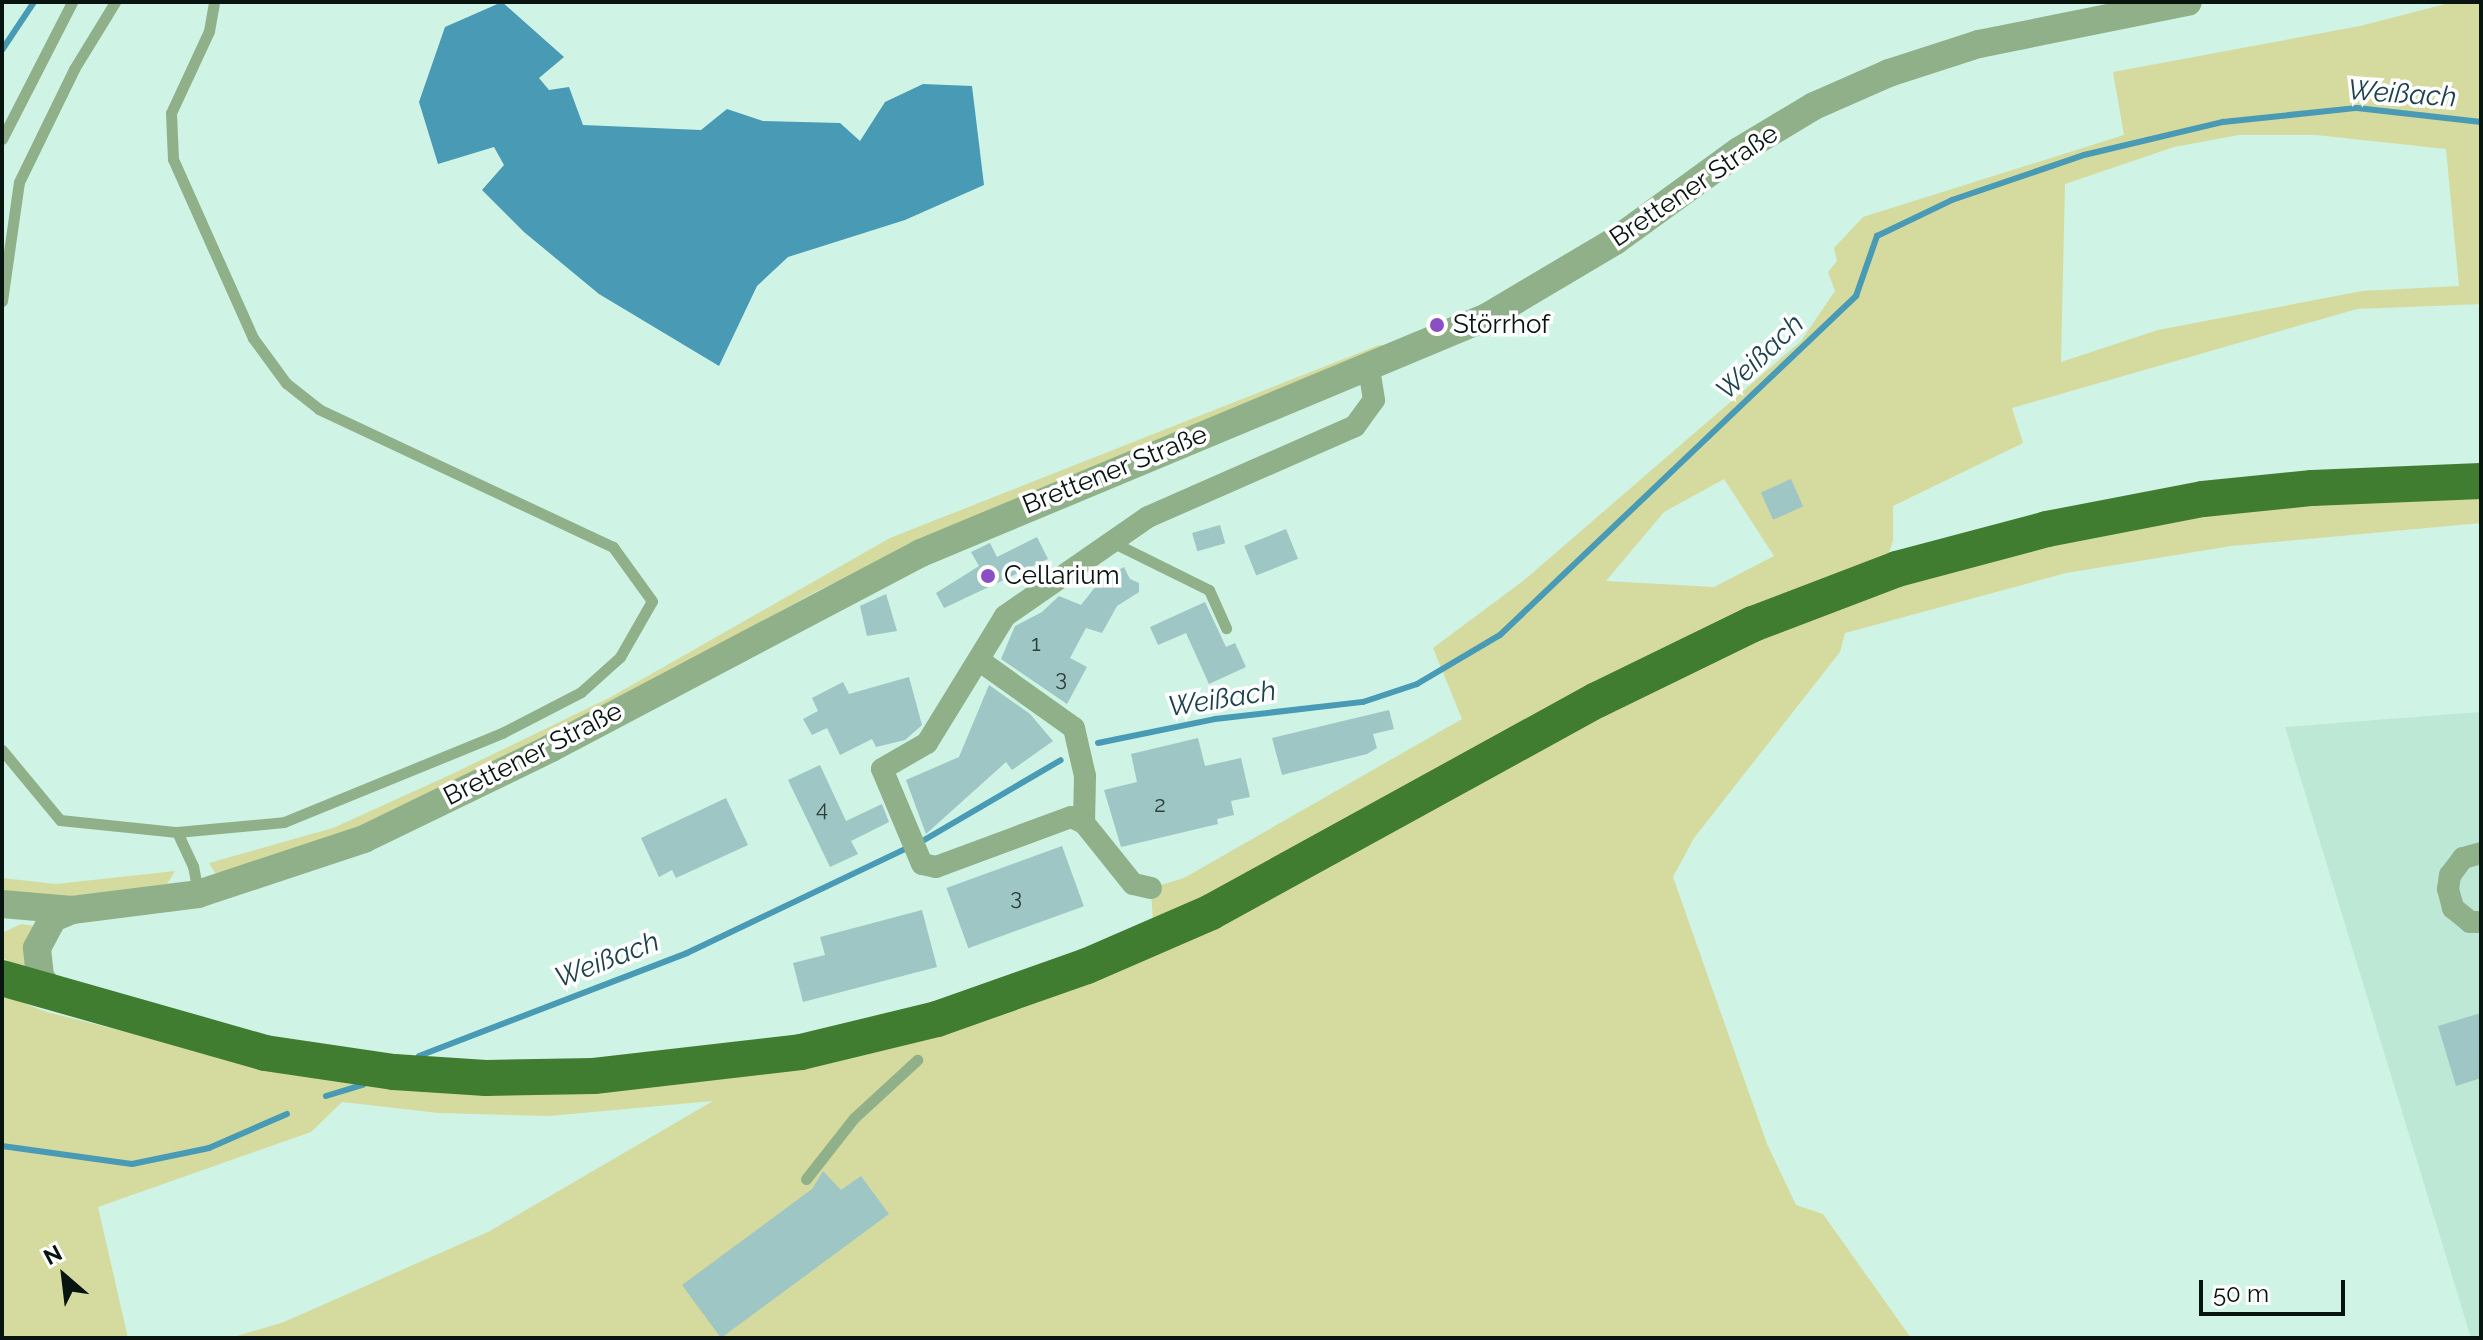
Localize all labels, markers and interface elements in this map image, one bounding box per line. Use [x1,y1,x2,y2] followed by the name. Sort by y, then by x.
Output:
[2346,73,2458,115] water label: Weißach
[1604,118,1784,254] street label: Brettener Straße
[1709,307,1811,407] water label: Weißach
[1453,309,1550,341] place label: Störrhof
[1428,316,1446,334] marker: Störrhof
[1018,419,1212,521] street label: Brettener Straße
[1004,560,1120,592] place label: Cellarium
[979,567,997,585] marker: Cellarium
[1031,631,1041,657] house number: 1
[1055,666,1067,692] house number: 3
[1165,674,1279,724] water label: Weißach
[438,695,628,813] street label: Brettener Straße
[1154,792,1166,818] house number: 2
[816,796,828,822] house number: 4
[1010,885,1022,911] house number: 3
[550,925,664,995] water label: Weißach
[24,1236,104,1316] north arrow
[39,1239,66,1270] text: N
[2203,1264,2349,1314] scale bar
[2213,1279,2269,1308] text: 50 m

